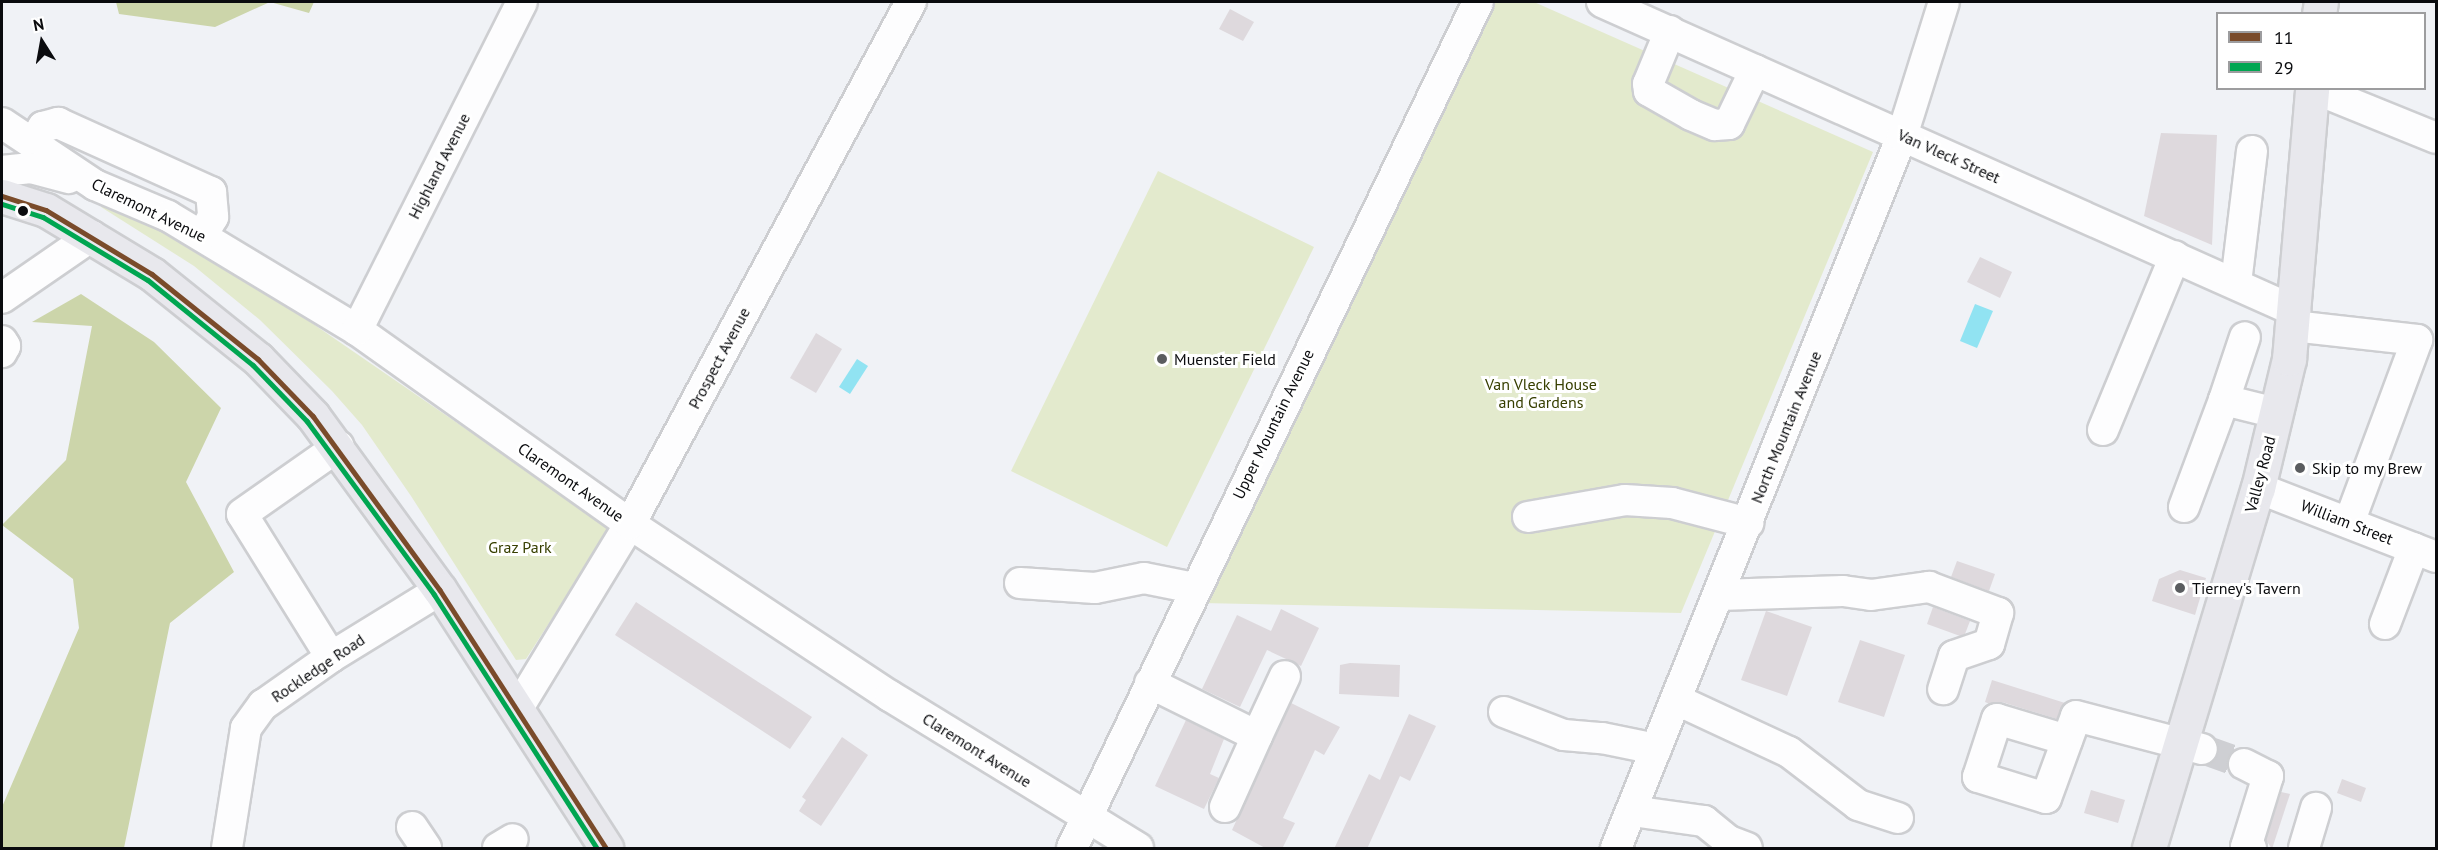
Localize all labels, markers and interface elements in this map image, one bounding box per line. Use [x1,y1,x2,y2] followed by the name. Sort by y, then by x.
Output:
[12,12,72,72] north arrow
[2216,12,2426,90] legend
[31,14,46,35] text: N
[2274,26,2294,49] text: 11
[2274,56,2294,79] text: 29
[404,110,474,222] street label: Highland Avenue
[1894,125,2004,187] street label: Van Vleck Street
[88,174,210,246] street label: Claremont Avenue
[17,205,29,217] unlabelled marker
[684,304,754,412] street label: Prospect Avenue
[1228,346,1318,502] street label: Upper Mountain Avenue
[1747,348,1825,506] street label: North Mountain Avenue
[1174,349,1276,369] place label: Muenster Field
[1155,352,1169,366] marker: Muenster Field
[1485,374,1597,412] park label: Van Vleck House and Gardens
[2241,433,2279,515] street label: Valley Road
[514,438,628,526] street label: Claremont Avenue
[2312,458,2423,478] place label: Skip to my Brew
[2293,461,2307,475] marker: Skip to my Brew
[2298,496,2396,548] street label: William Street
[488,537,552,557] park label: Graz Park
[2192,578,2301,598] place label: Tierney's Tavern
[2173,581,2187,595] marker: Tierney's Tavern
[268,630,368,706] street label: Rockledge Road
[919,709,1035,791] street label: Claremont Avenue

